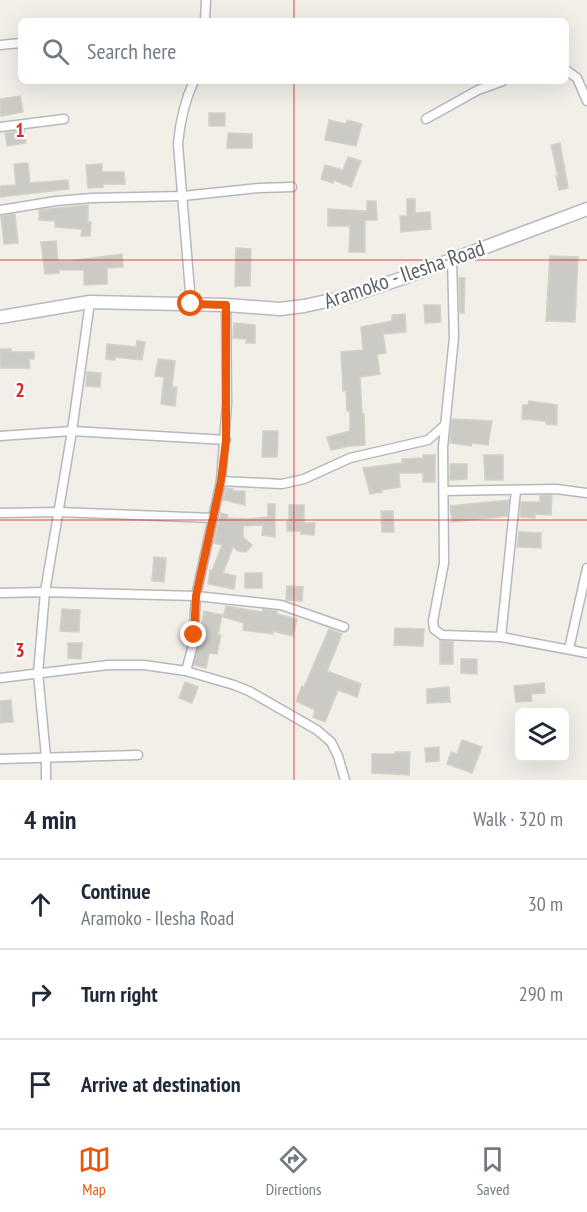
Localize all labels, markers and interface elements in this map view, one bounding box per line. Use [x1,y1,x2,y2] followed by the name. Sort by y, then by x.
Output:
[18,18,569,84] search box
[39,35,72,68] icon: search
[87,37,176,65] text: Search here
[15,117,25,143] text: 1
[320,233,488,315] street label: Aramoko - Ilesha Road
[177,290,203,316] route start
[15,377,25,403] text: 2
[180,621,206,647] route end
[15,637,25,663] text: 3
[515,708,569,762] map controls
[515,708,569,762] button: layers
[24,803,77,836] text: 4 min
[473,806,563,832] text: Walk · 320 m
[81,877,151,905] text: Continue
[24,888,57,921] icon: ahead
[528,891,563,917] text: 30 m
[81,905,234,931] text: Aramoko - Ilesha Road
[24,978,57,1011] icon: right
[81,980,158,1008] text: Turn right
[519,981,563,1007] text: 290 m
[24,1068,57,1101] icon: arrive
[81,1070,241,1098] text: Arrive at destination
[78,1143,111,1199] tab: Map
[266,1143,321,1199] tab: Directions
[476,1143,509,1199] tab: Saved

